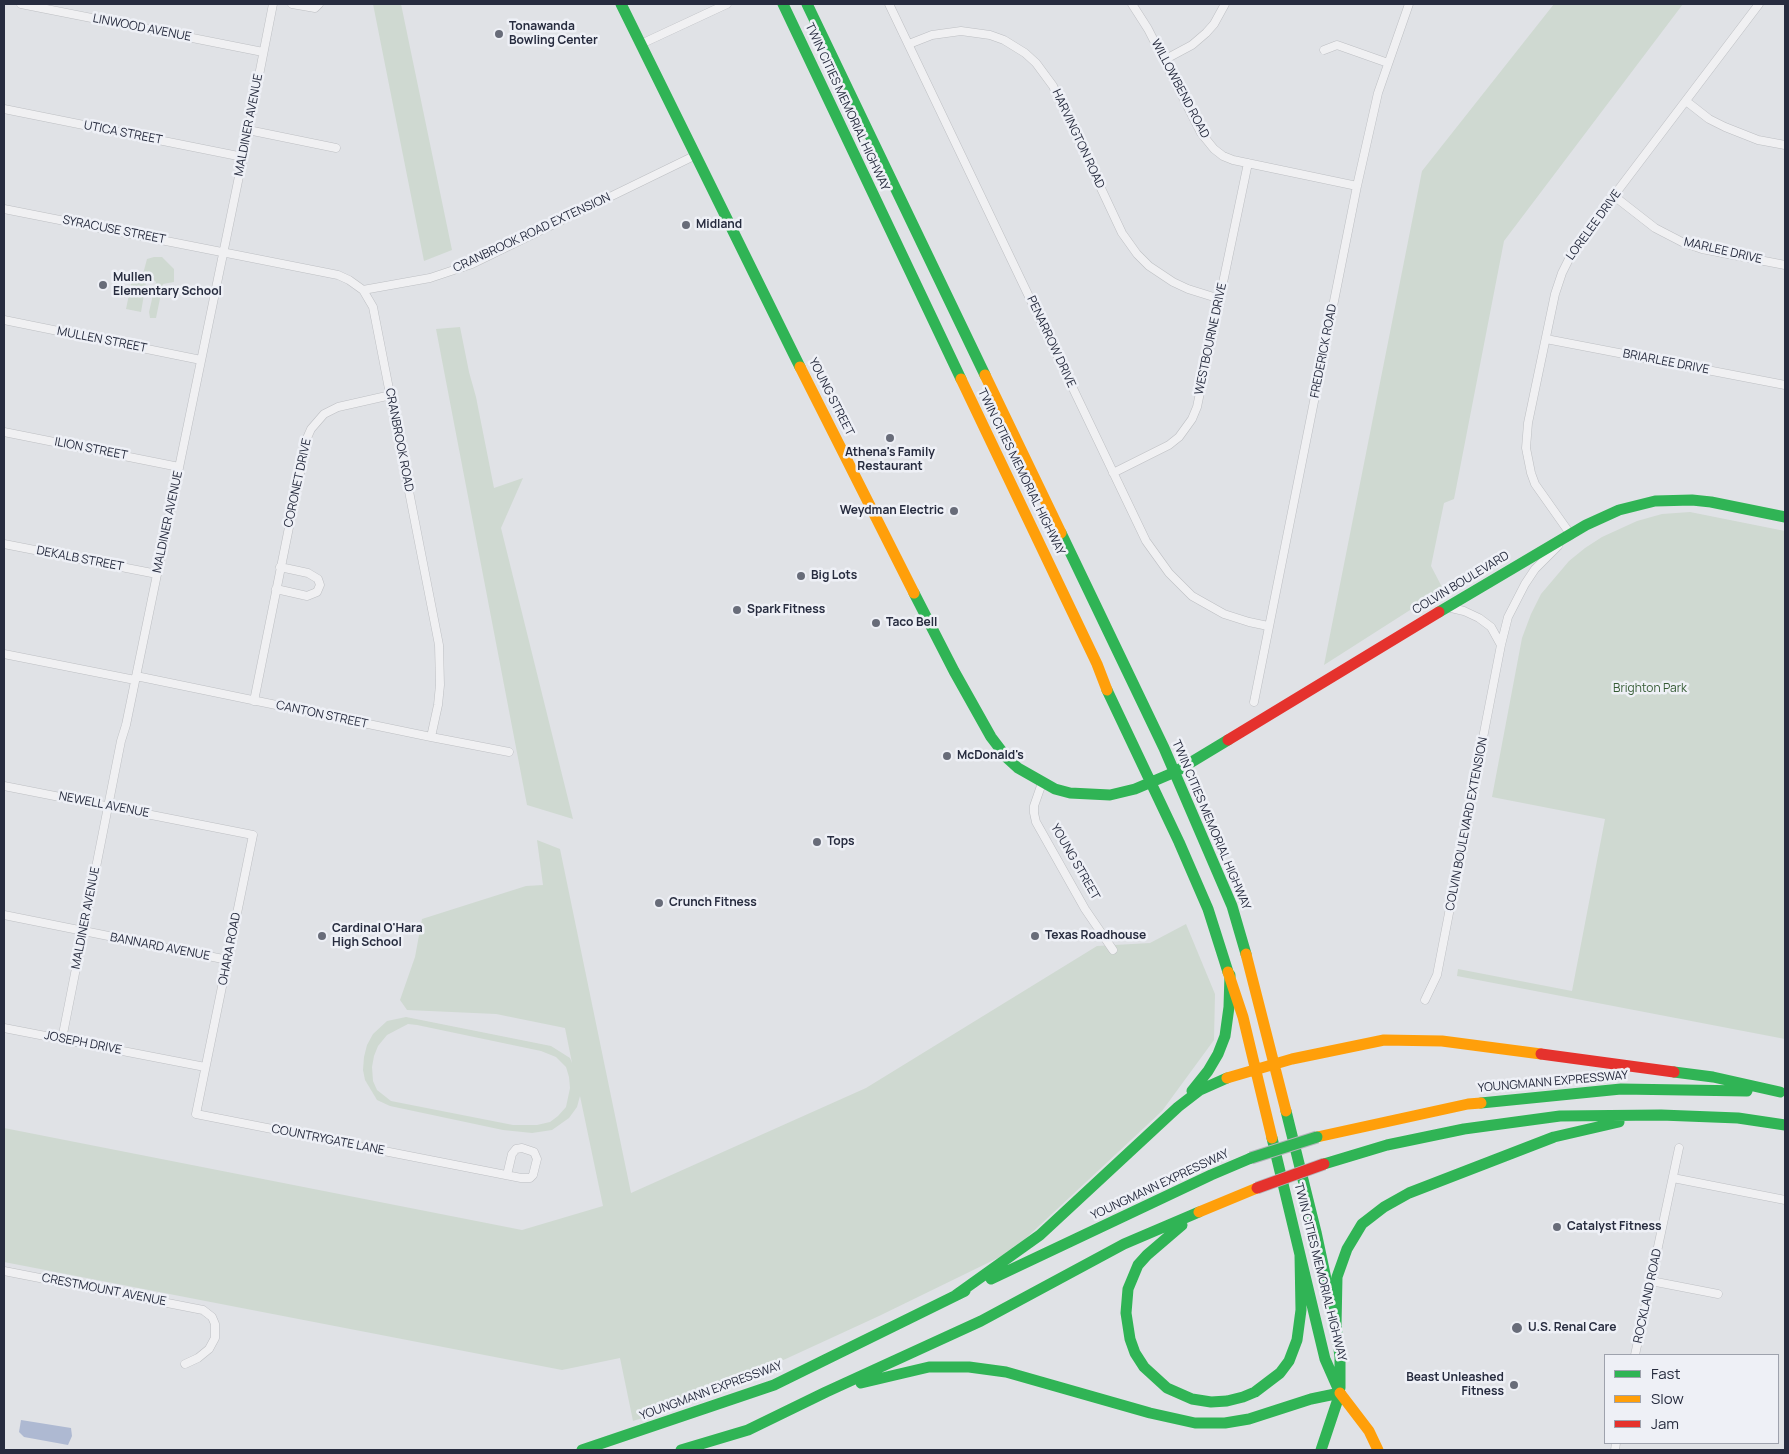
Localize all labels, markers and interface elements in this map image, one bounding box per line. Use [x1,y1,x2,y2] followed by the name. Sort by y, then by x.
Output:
[91,11,193,45] street label: LINWOOD AVENUE
[509,20,598,48] place label: Tonawanda Bowling Center
[802,21,892,193] street label: TWIN CITIES MEMORIAL HIGHWAY
[493,28,505,40] marker: Tonawanda Bowling Center
[1148,37,1212,141] street label: WILLOWBEND ROAD
[232,73,266,177] street label: MALDINER AVENUE
[1049,87,1107,191] street label: HARVINGTON ROAD
[83,118,163,148] street label: UTICA STREET
[1564,187,1624,263] street label: LORELEE DRIVE
[451,190,613,276] street label: CRANBROOK ROAD EXTENSION
[61,213,167,247] street label: SYRACUSE STREET
[696,218,742,232] place label: Midland
[680,219,692,231] marker: Midland
[1682,235,1764,267] street label: MARLEE DRIVE
[113,271,222,299] place label: Mullen Elementary School
[97,279,109,291] marker: Mullen Elementary School
[1192,282,1230,396] street label: WESTBOURNE DRIVE
[1023,294,1079,390] street label: PENARROW DRIVE
[1308,303,1340,399] street label: FREDERICK ROAD
[56,324,148,356] street label: MULLEN STREET
[1622,347,1710,377] street label: BRIARLEE DRIVE
[805,356,857,438] street label: YOUNG STREET
[974,386,1068,558] street label: TWIN CITIES MEMORIAL HIGHWAY
[382,387,416,493] street label: CRANBROOK ROAD
[884,432,896,444] marker: Athena's Family Restaurant
[53,435,129,463] street label: ILION STREET
[282,437,314,529] street label: CORONET DRIVE
[845,446,935,474] place label: Athena's Family Restaurant
[150,470,186,574] street label: MALDINER AVENUE
[840,504,944,518] place label: Weydman Electric
[948,505,960,517] marker: Weydman Electric
[35,543,125,575] street label: DEKALB STREET
[1410,548,1512,618] street label: COLVIN BOULEVARD
[811,569,857,583] place label: Big Lots
[795,570,807,582] marker: Big Lots
[747,603,825,617] place label: Spark Fitness
[731,604,743,616] marker: Spark Fitness
[886,616,937,630] place label: Taco Bell
[870,617,882,629] marker: Taco Bell
[1613,682,1687,696] park label: Brighton Park
[275,698,369,732] street label: CANTON STREET
[1443,736,1491,912] street label: COLVIN BOULEVARD EXTENSION
[1169,738,1253,912] street label: TWIN CITIES MEMORIAL HIGHWAY
[957,749,1024,763] place label: McDonald's
[941,750,953,762] marker: McDonald's
[57,789,151,821] street label: NEWELL AVENUE
[1047,821,1103,903] street label: YOUNG STREET
[827,835,854,849] place label: Tops
[811,836,823,848] marker: Tops
[69,866,103,970] street label: MALDINER AVENUE
[669,896,757,910] place label: Crunch Fitness
[653,897,665,909] marker: Crunch Fitness
[216,911,244,987] street label: OHARA ROAD
[332,922,423,950] place label: Cardinal O'Hara High School
[1045,929,1146,943] place label: Texas Roadhouse
[109,930,211,964] street label: BANNARD AVENUE
[316,930,328,942] marker: Cardinal O'Hara High School
[1029,930,1041,942] marker: Texas Roadhouse
[43,1028,123,1058] street label: JOSEPH DRIVE
[1477,1068,1629,1096] street label: YOUNGMANN EXPRESSWAY
[270,1122,386,1158] street label: COUNTRYGATE LANE
[1089,1147,1231,1223] street label: YOUNGMANN EXPRESSWAY
[1291,1181,1349,1363] street label: TWIN CITIES MEMORIAL HIGHWAY
[1567,1220,1662,1234] place label: Catalyst Fitness
[1551,1221,1563,1233] marker: Catalyst Fitness
[1631,1248,1665,1344] street label: ROCKLAND ROAD
[41,1271,167,1309] street label: CRESTMOUNT AVENUE
[1510,1321,1524,1335] marker: U.S. Renal Care
[1528,1321,1616,1335] place label: U.S. Renal Care
[1604,1354,1779,1444] legend
[638,1358,784,1424] street label: YOUNGMANN EXPRESSWAY
[1651,1363,1680,1384] text: Fast
[1406,1371,1504,1399] place label: Beast Unleashed Fitness
[1508,1379,1520,1391] marker: Beast Unleashed Fitness
[1651,1388,1684,1409] text: Slow
[1651,1413,1679,1434] text: Jam

